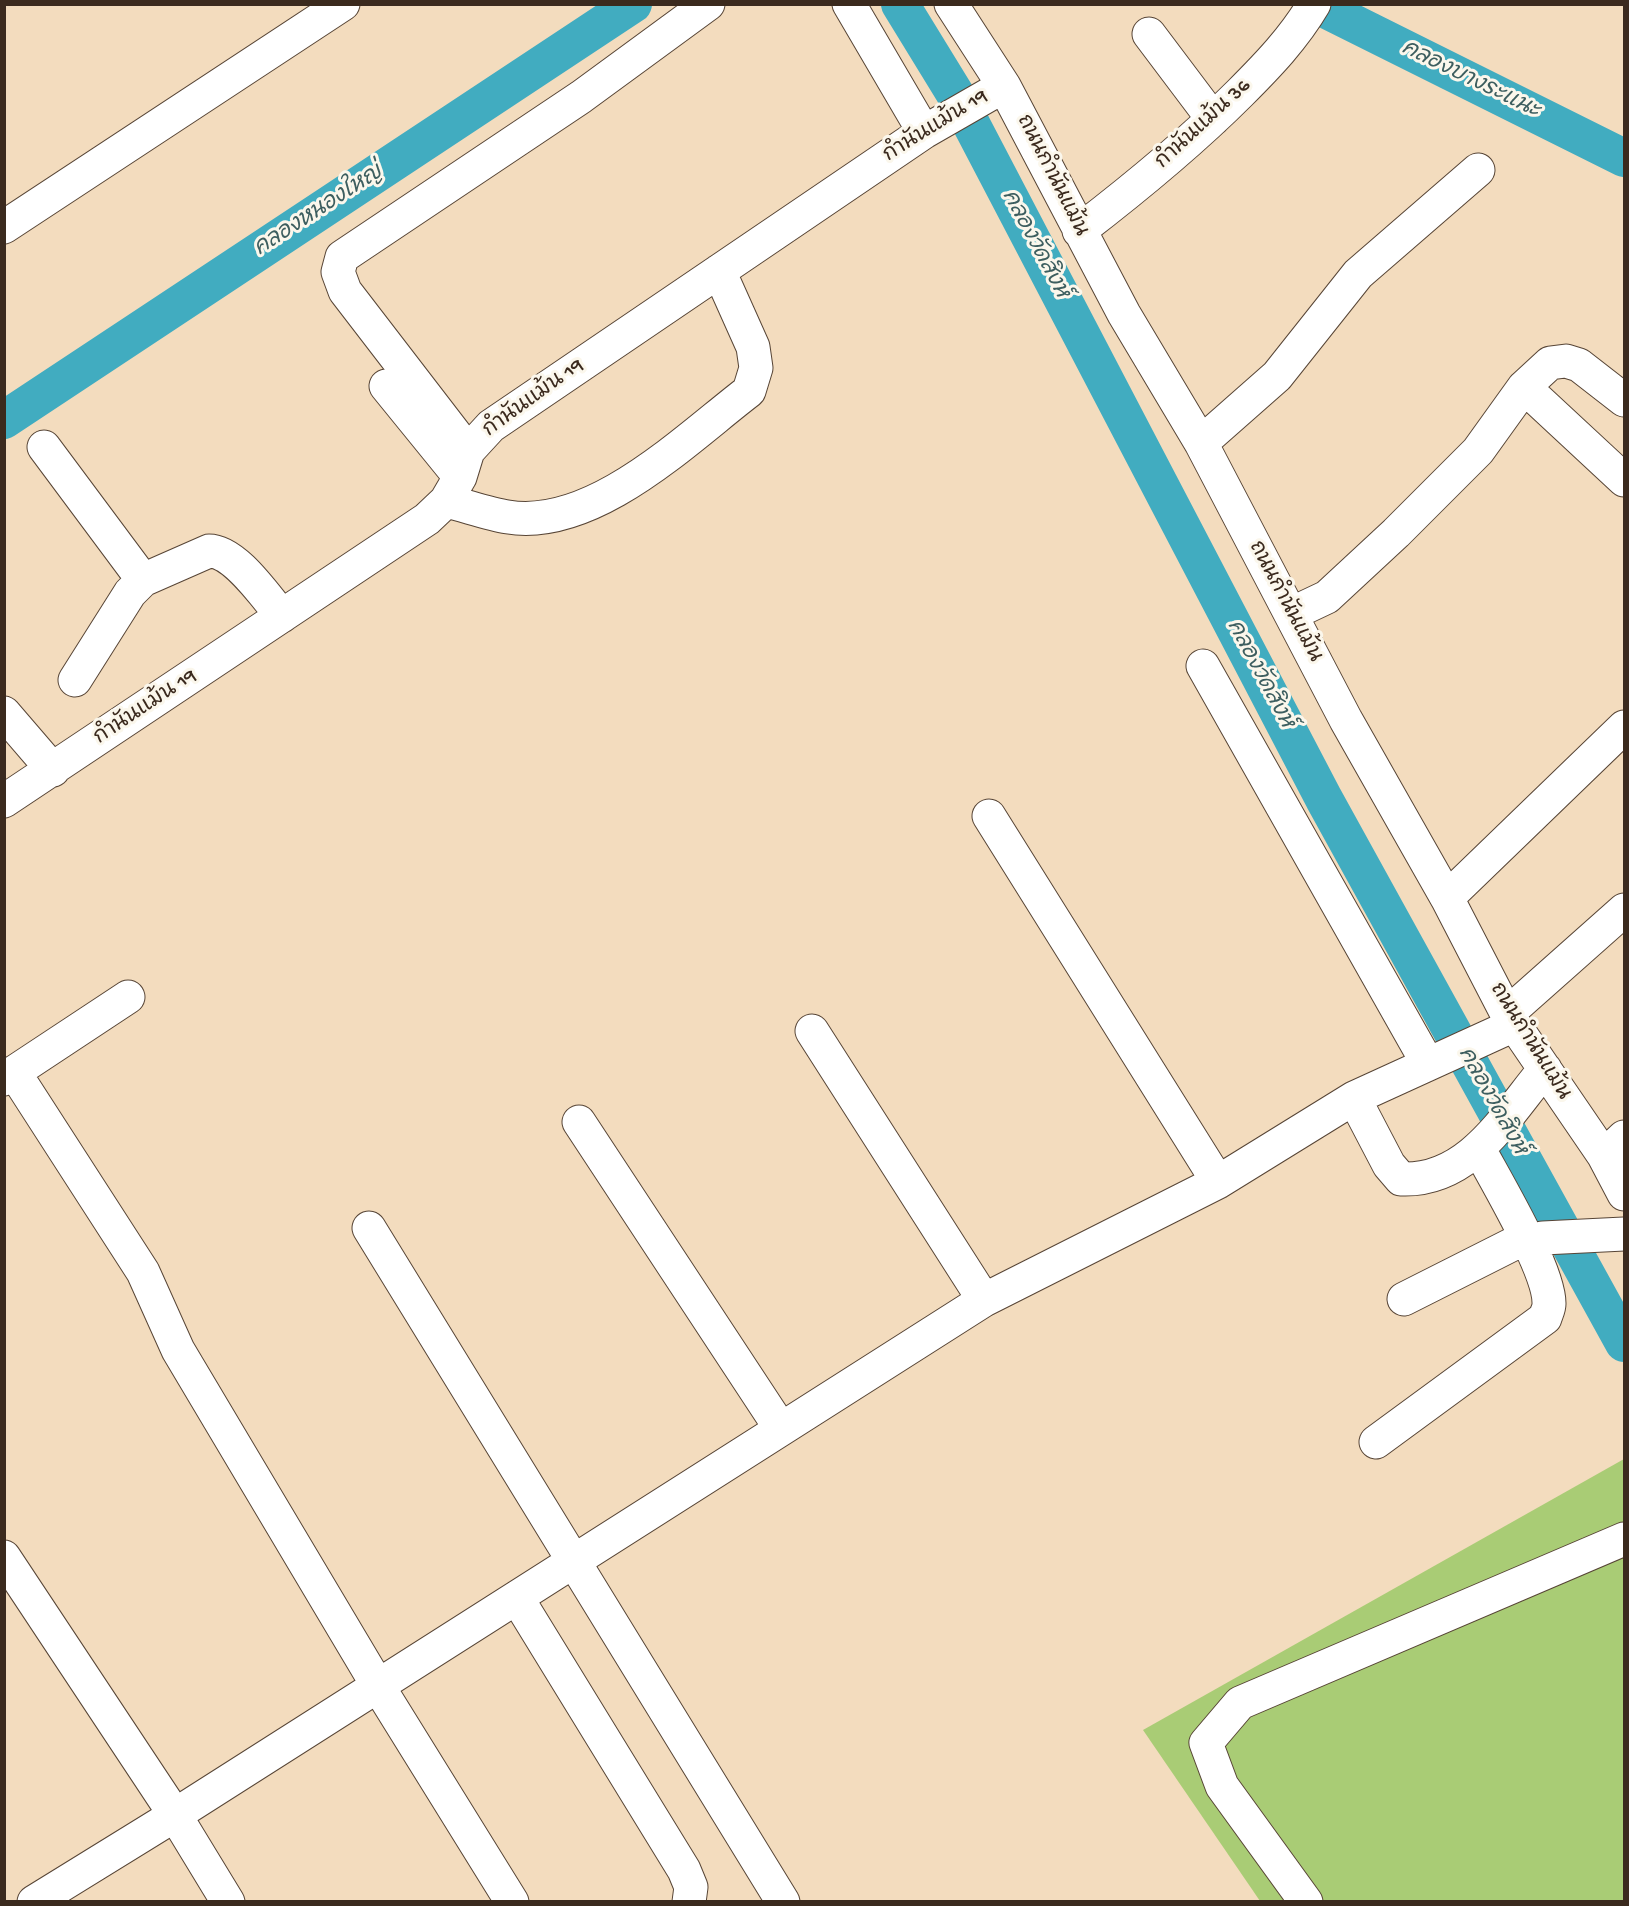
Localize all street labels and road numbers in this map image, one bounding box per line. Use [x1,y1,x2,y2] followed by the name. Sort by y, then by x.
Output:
[1151,74,1257,176] street label: กำนันแม้น 36
[879,85,993,169] street label: กำนันแม้น 19
[1010,111,1092,241] street label: ถนนกำนันแม้น
[479,354,589,444] street label: กำนันแม้น 19
[1242,537,1326,667] street label: ถนนกำนันแม้น
[90,664,202,752] street label: กำนันแม้น 19
[1483,979,1575,1105] street label: ถนนกำนันแม้น

